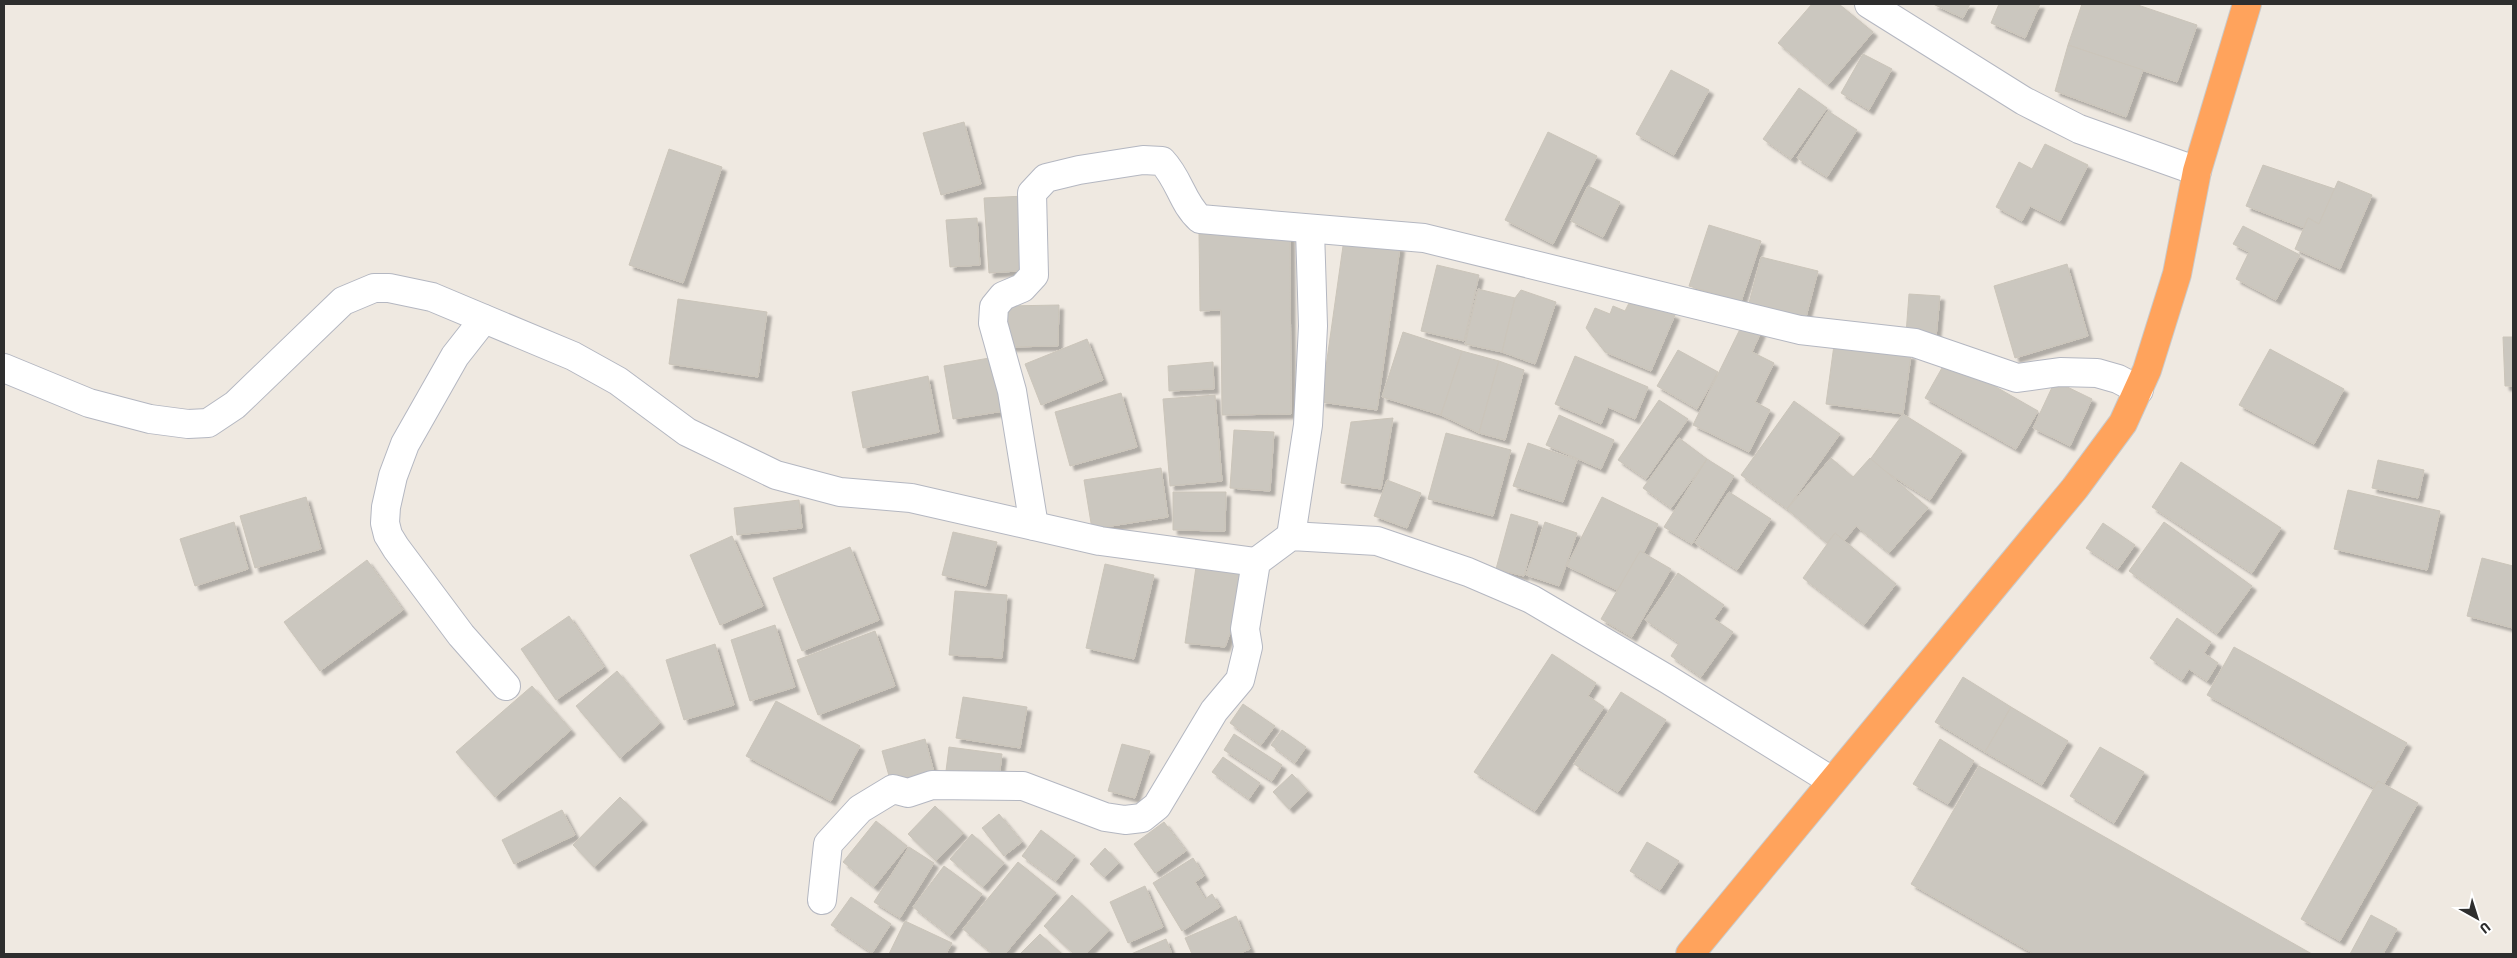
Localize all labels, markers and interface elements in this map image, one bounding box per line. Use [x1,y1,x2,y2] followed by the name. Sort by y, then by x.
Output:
[2452,893,2502,943] north arrow
[2477,919,2493,937] text: U

